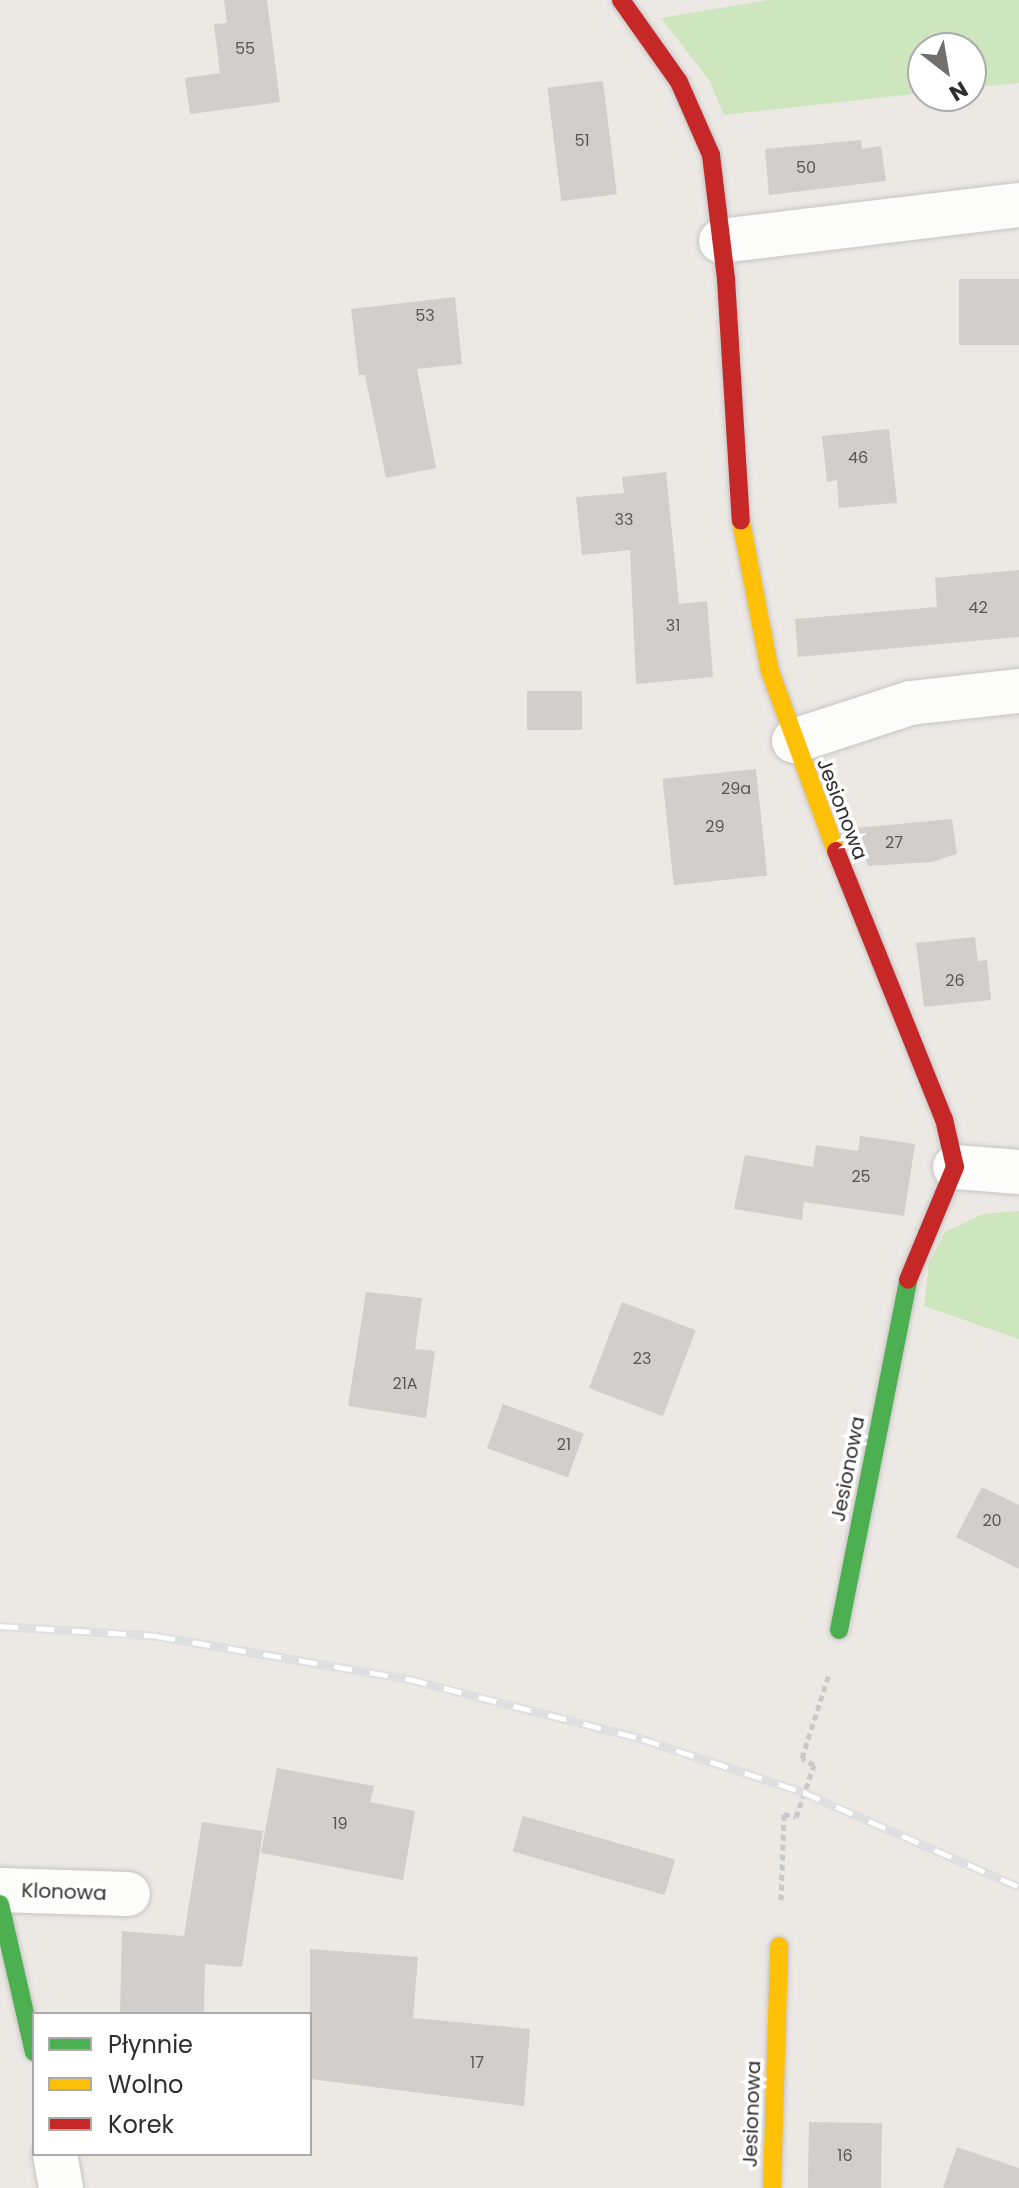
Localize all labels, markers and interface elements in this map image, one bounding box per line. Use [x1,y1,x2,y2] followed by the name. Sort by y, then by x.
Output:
[907,32,987,112] north arrow
[235,39,255,59] house number: 55
[944,74,974,109] text: N
[574,131,590,151] house number: 51
[796,158,816,178] house number: 50
[415,306,435,326] house number: 53
[848,448,868,468] house number: 46
[615,510,633,530] house number: 33
[968,598,988,618] house number: 42
[666,616,680,636] house number: 31
[812,755,872,863] street label: Jesionowa
[721,779,751,799] house number: 29a
[705,817,725,837] house number: 29
[885,833,903,853] house number: 27
[945,971,965,991] house number: 26
[851,1167,871,1187] house number: 25
[633,1349,651,1369] house number: 23
[392,1374,418,1394] house number: 21A
[826,1414,870,1524] street label: Jesionowa
[557,1435,571,1455] house number: 21
[982,1511,1002,1531] house number: 20
[332,1814,348,1834] house number: 19
[21,1879,107,1905] street label: Klonowa
[32,2012,312,2156] legend
[108,2028,193,2061] text: Płynnie
[470,2053,484,2073] house number: 17
[738,2060,766,2168] street label: Jesionowa
[108,2068,183,2101] text: Wolno
[108,2108,174,2141] text: Korek
[837,2146,853,2166] house number: 16

